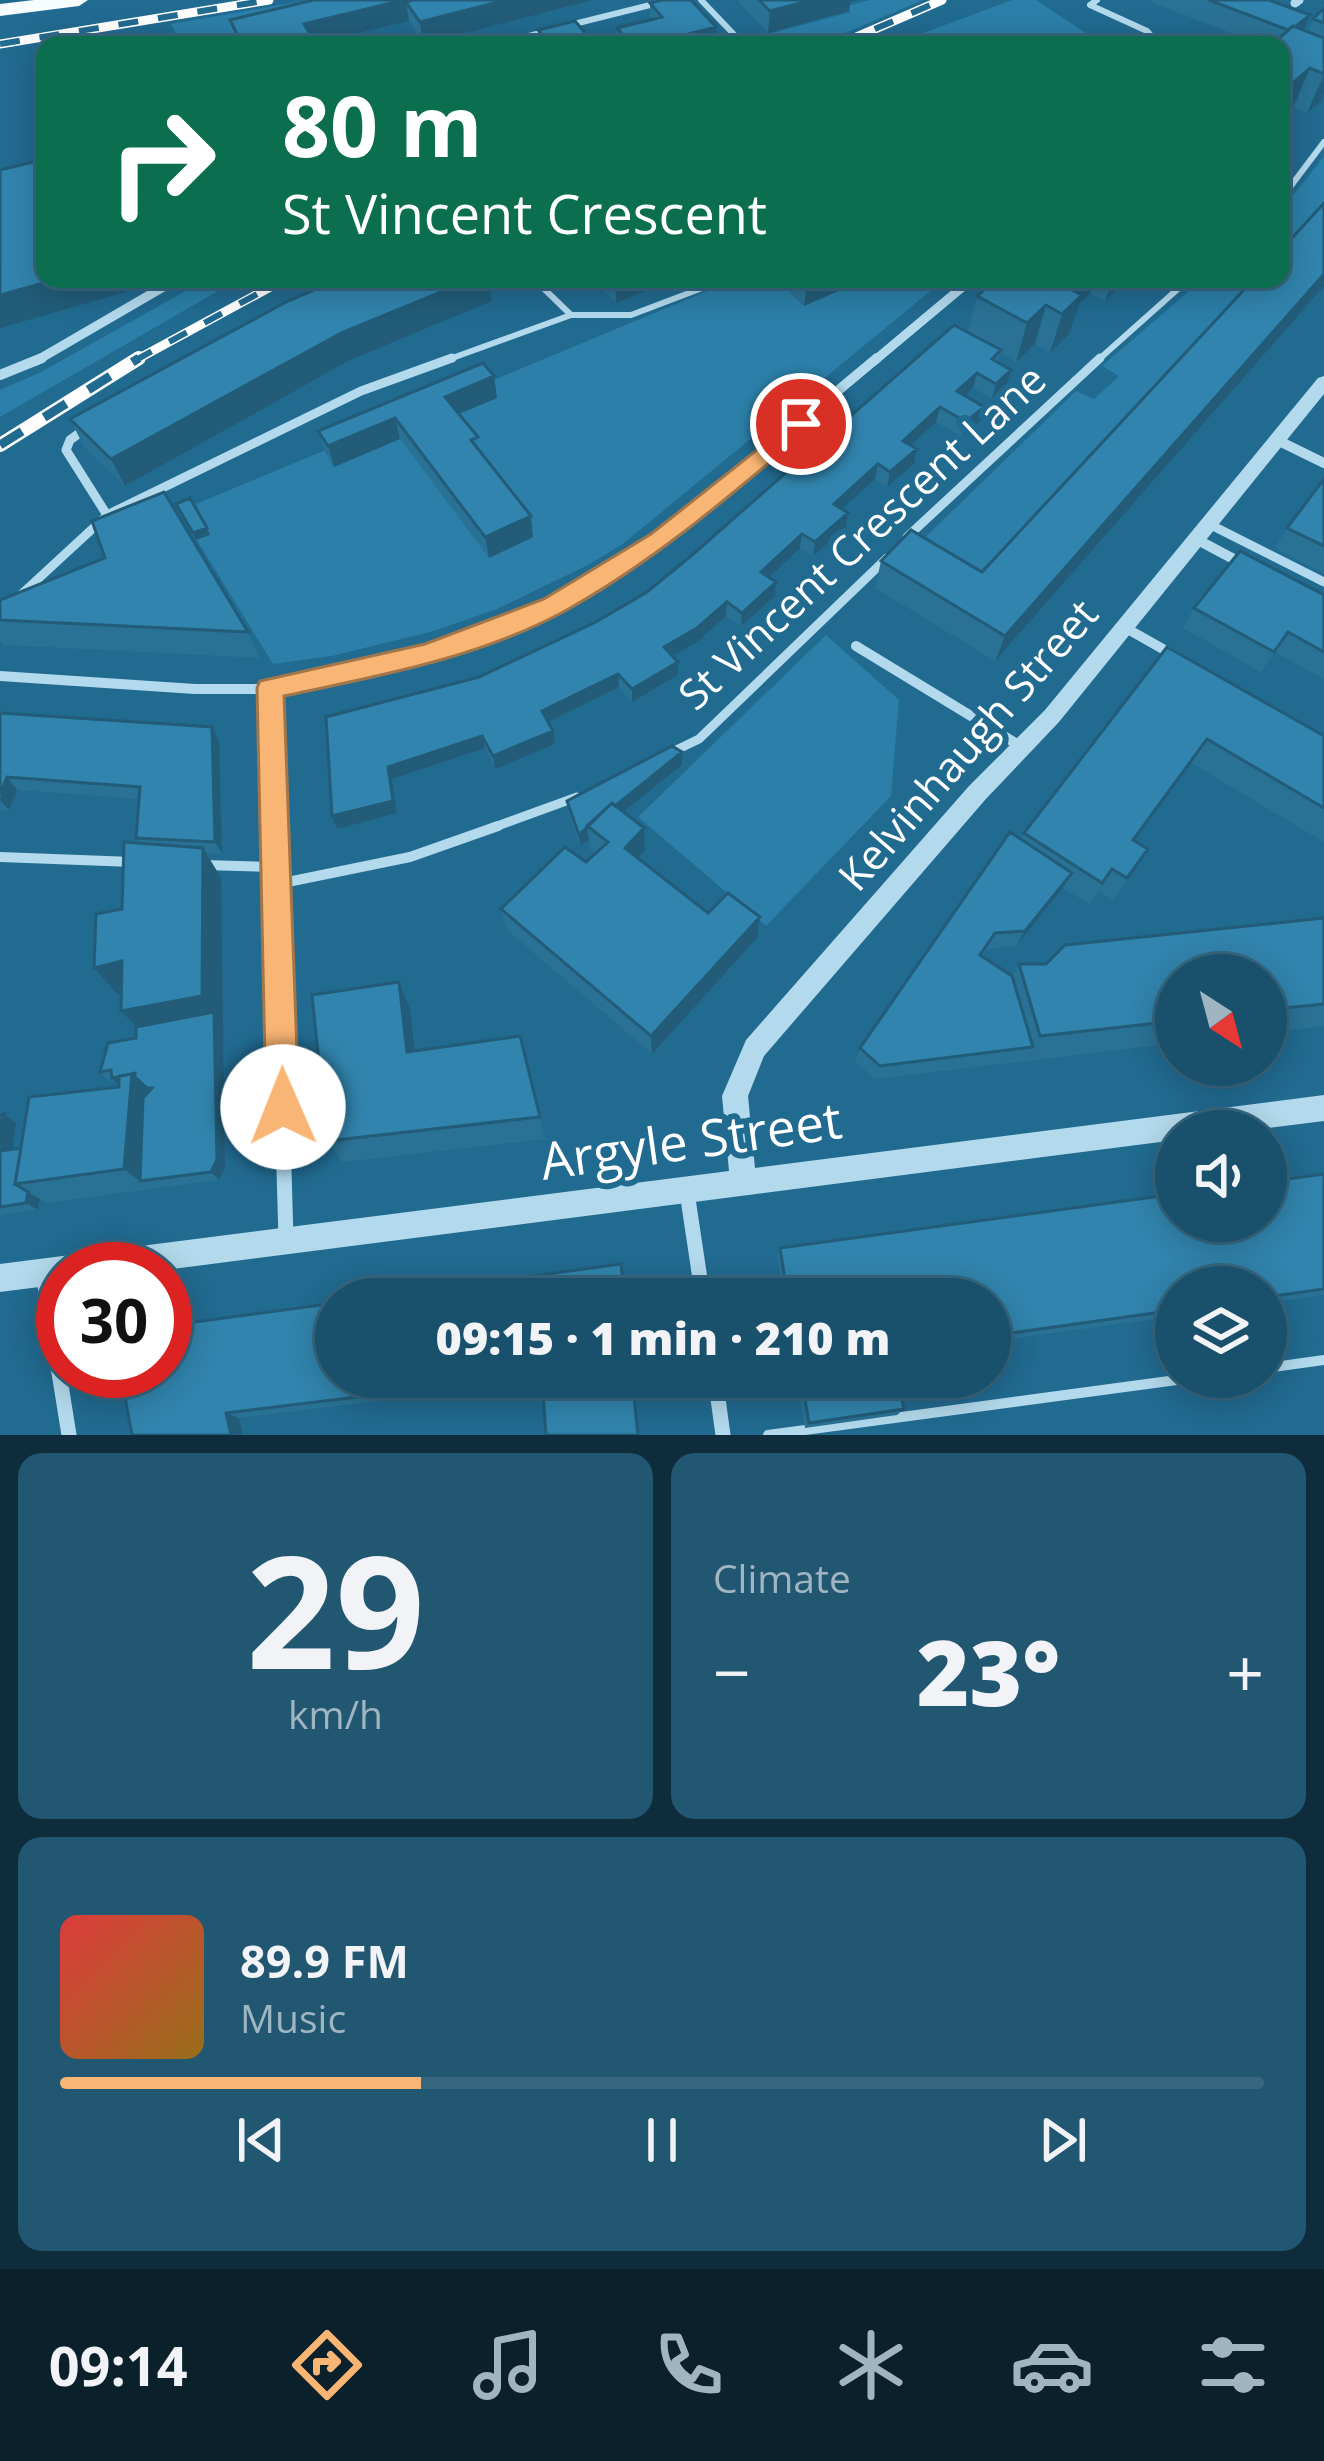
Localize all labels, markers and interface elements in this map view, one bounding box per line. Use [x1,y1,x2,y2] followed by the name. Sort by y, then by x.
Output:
[282,67,482,182] text: 80 m
[84,84,240,240] icon: right
[282,176,767,250] text: St Vincent Crescent
[665,350,1057,721] street label: St Vincent Crescent Lane
[750,373,852,475] pin
[768,391,834,457] icon: arrive
[824,586,1109,902] street label: Kelvinhaugh Street
[1155,954,1287,1086] north arrow
[1155,954,1287,1398] map controls
[220,1044,346,1170] position arrow
[536,1083,846,1195] street label: Argyle Street
[1155,1110,1287,1242] button: sound
[36,1242,192,1398] speed limit sign: 30
[1155,1266,1287,1398] button: layers
[436,1307,890,1368] text: 09:15 · 1 min · 210 m
[246,1502,425,1715] text: 29
[713,1551,851,1604] text: Climate
[917,1610,1060,1732] text: 23°
[713,1626,751,1716] text: −
[1226,1626,1264,1716] text: +
[288,1687,383,1740] text: km/h
[240,1930,409,1991] text: 89.9 FM
[240,1991,346,2044] text: Music
[228,2107,294,2173] icon: previous
[629,2107,695,2173] icon: pause
[1030,2107,1096,2173] icon: next
[285,2323,369,2407] icon: directions
[466,2323,550,2407] icon: music
[647,2323,731,2407] icon: phone
[829,2323,913,2407] icon: climate
[1010,2323,1094,2407] icon: car
[1191,2323,1275,2407] icon: filters
[49,2328,188,2402] text: 09:14

